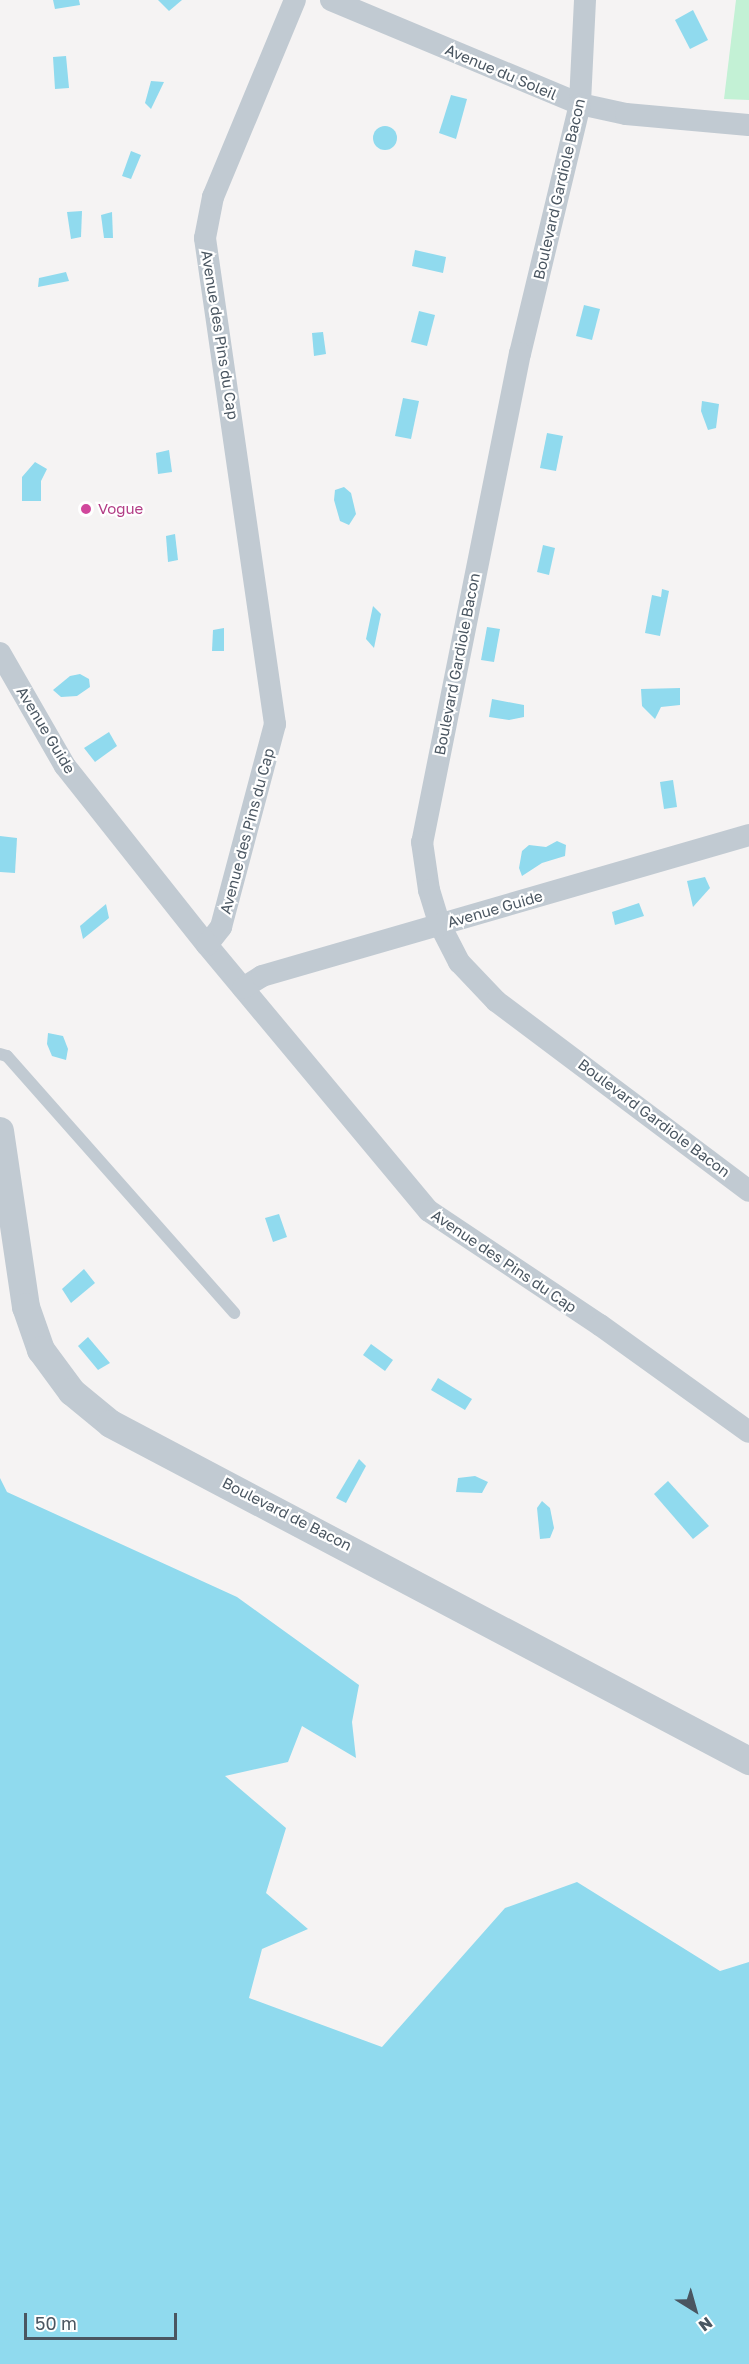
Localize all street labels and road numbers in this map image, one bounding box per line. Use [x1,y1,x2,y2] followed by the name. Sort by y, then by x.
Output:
[442,40,560,104] street label: Avenue du Soleil
[529,97,589,281] street label: Boulevard Gardiole Bacon
[198,249,242,421] street label: Avenue des Pins du Cap
[430,571,484,757] street label: Boulevard Gardiole Bacon
[13,683,79,777] street label: Avenue Guide
[216,746,278,916] street label: Avenue des Pins du Cap
[445,887,545,931] street label: Avenue Guide
[575,1055,733,1181] street label: Boulevard Gardiole Bacon
[428,1206,580,1316] street label: Avenue des Pins du Cap
[219,1474,355,1554] street label: Boulevard de Bacon

